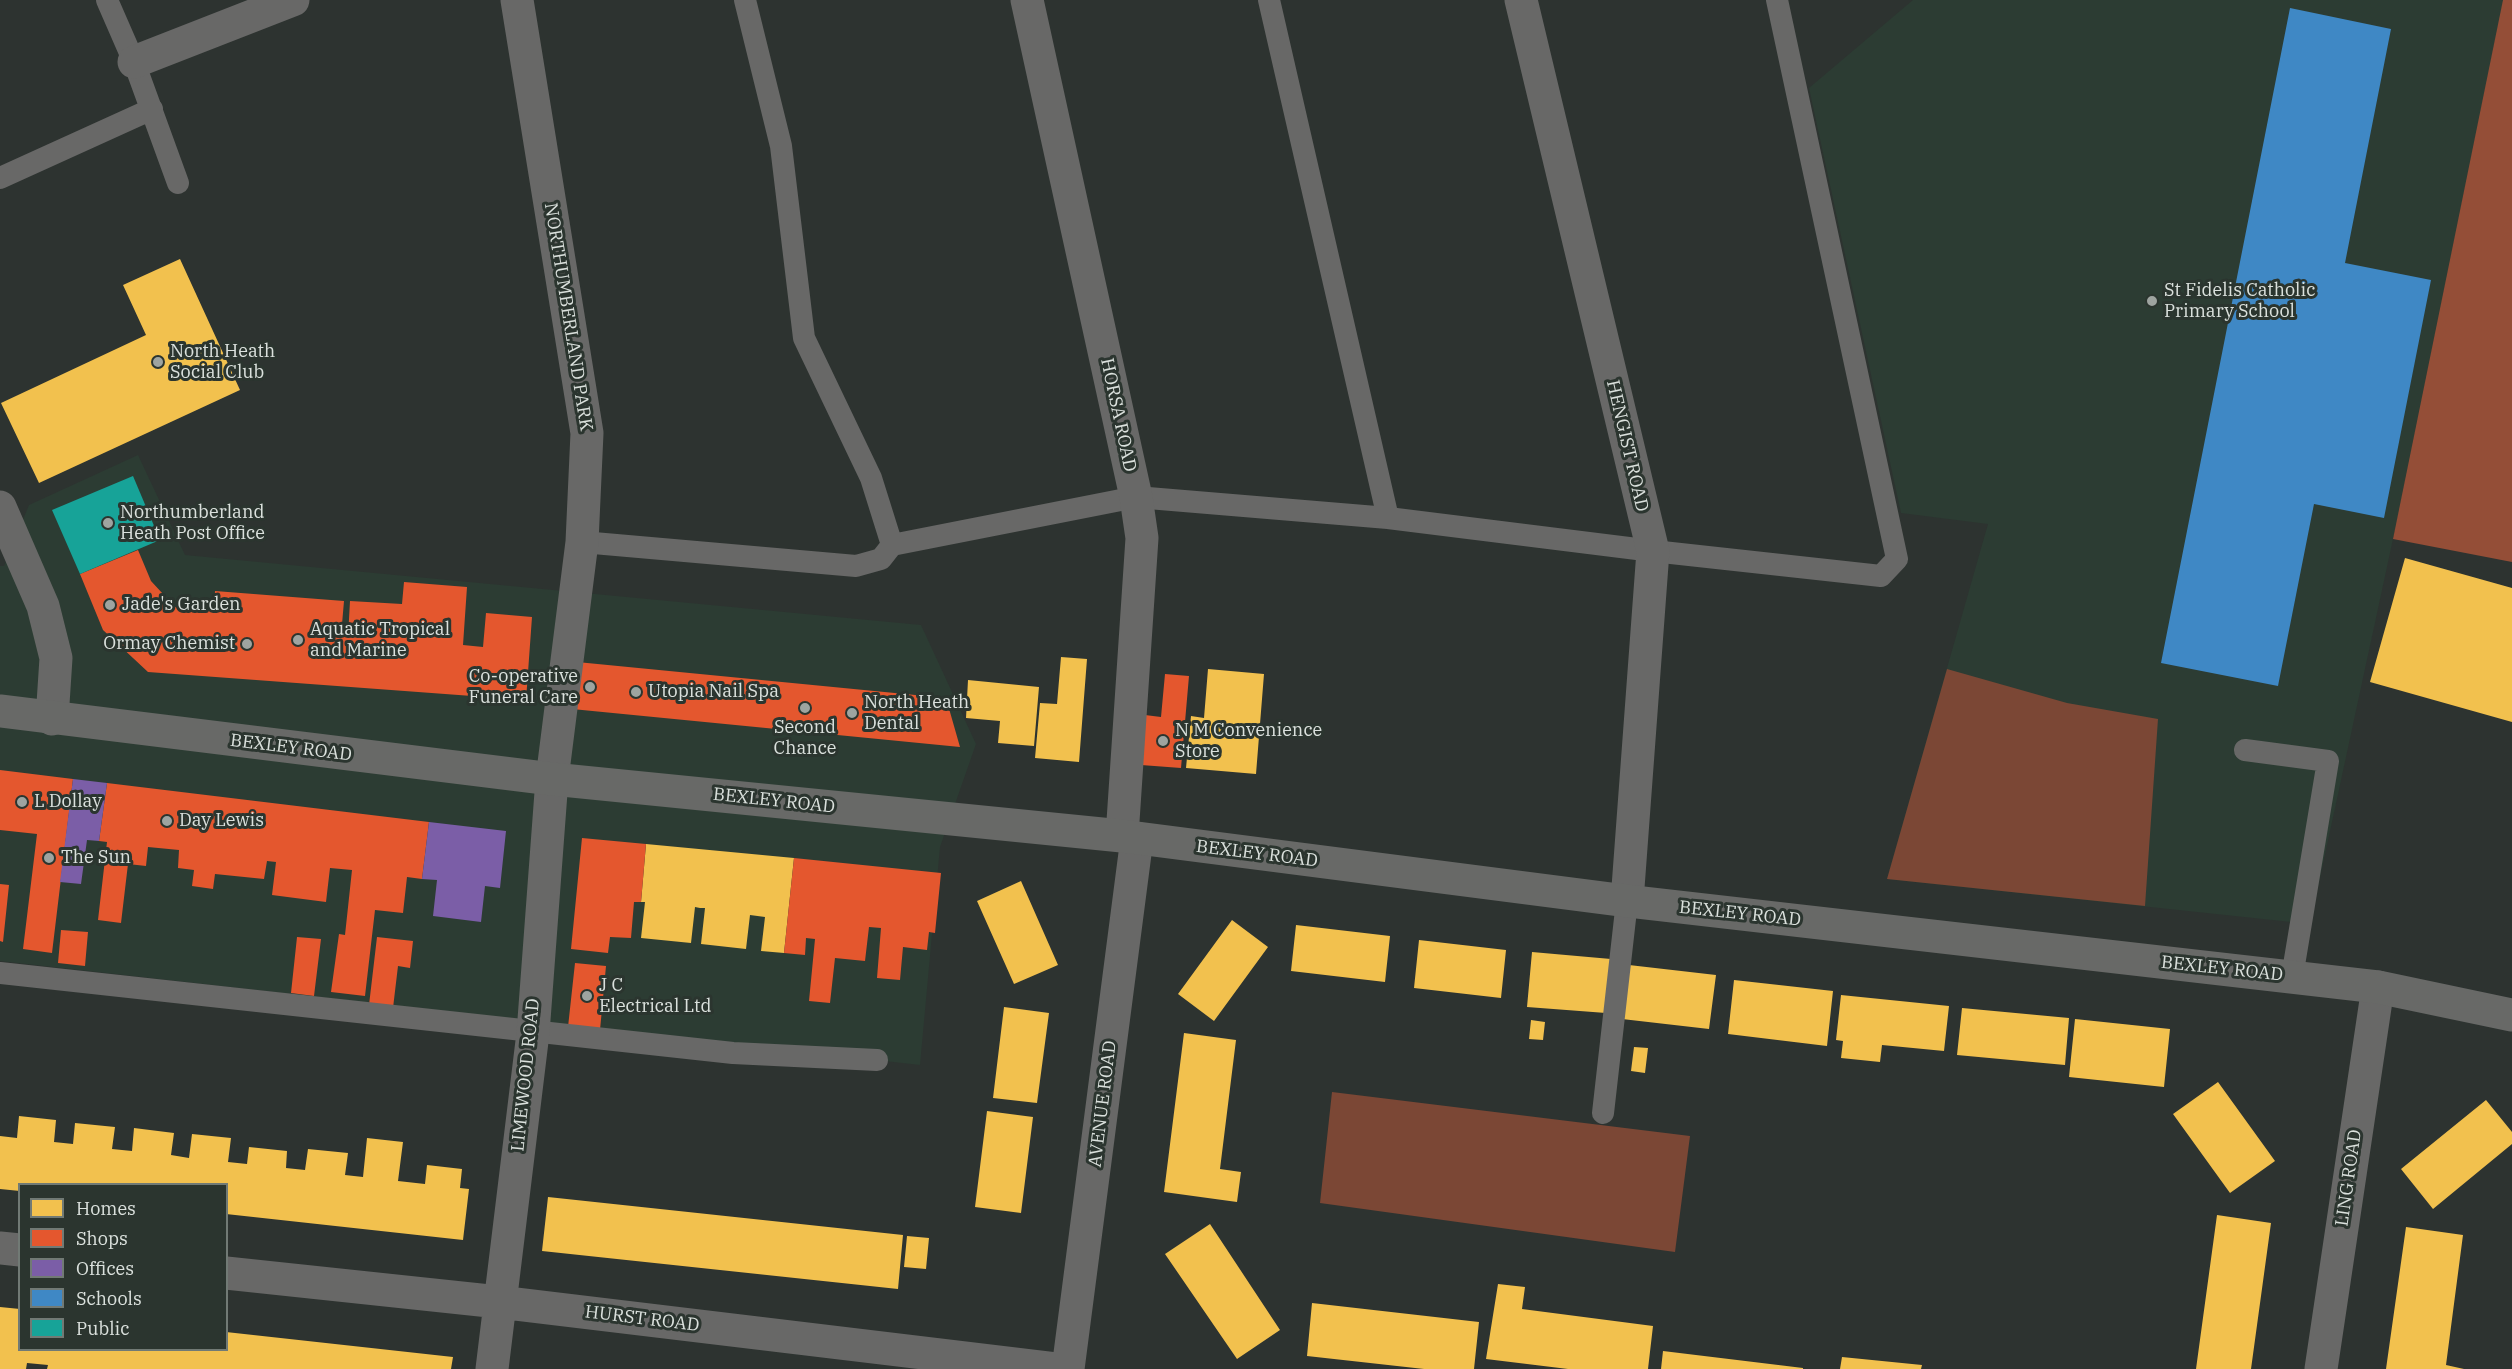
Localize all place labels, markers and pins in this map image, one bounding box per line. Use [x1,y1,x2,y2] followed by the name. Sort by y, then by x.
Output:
[2164,280,2315,322] place label: St Fidelis Catholic Primary School
[2145,294,2159,308] marker: St Fidelis Catholic Primary School
[170,341,275,384] place label: North Heath Social Club
[151,355,165,369] marker: North Heath Social Club
[120,502,265,544] place label: Northumberland Heath Post Office
[101,516,115,530] marker: Northumberland Heath Post Office
[122,594,241,616] place label: Jade's Garden
[103,598,117,612] marker: Jade's Garden
[310,619,450,662] place label: Aquatic Tropical and Marine
[103,633,235,655] place label: Ormay Chemist
[291,633,305,647] marker: Aquatic Tropical and Marine
[240,637,254,651] marker: Ormay Chemist
[469,666,578,708] place label: Co-operative Funeral Care
[583,680,597,694] marker: Co-operative Funeral Care
[648,681,779,703] place label: Utopia Nail Spa
[629,685,643,699] marker: Utopia Nail Spa
[864,692,969,734] place label: North Heath Dental
[798,701,812,715] marker: Second Chance
[845,706,859,720] marker: North Heath Dental
[774,717,836,760] place label: Second Chance
[1175,720,1322,762] place label: N M Convenience Store
[1156,734,1170,748] marker: N M Convenience Store
[34,791,102,813] place label: L Dollay
[15,795,29,809] marker: L Dollay
[179,810,264,832] place label: Day Lewis
[160,814,174,828] marker: Day Lewis
[61,847,131,869] place label: The Sun
[42,851,56,865] marker: The Sun
[599,975,711,1018] place label: J C Electrical Ltd
[580,989,594,1003] marker: J C Electrical Ltd

